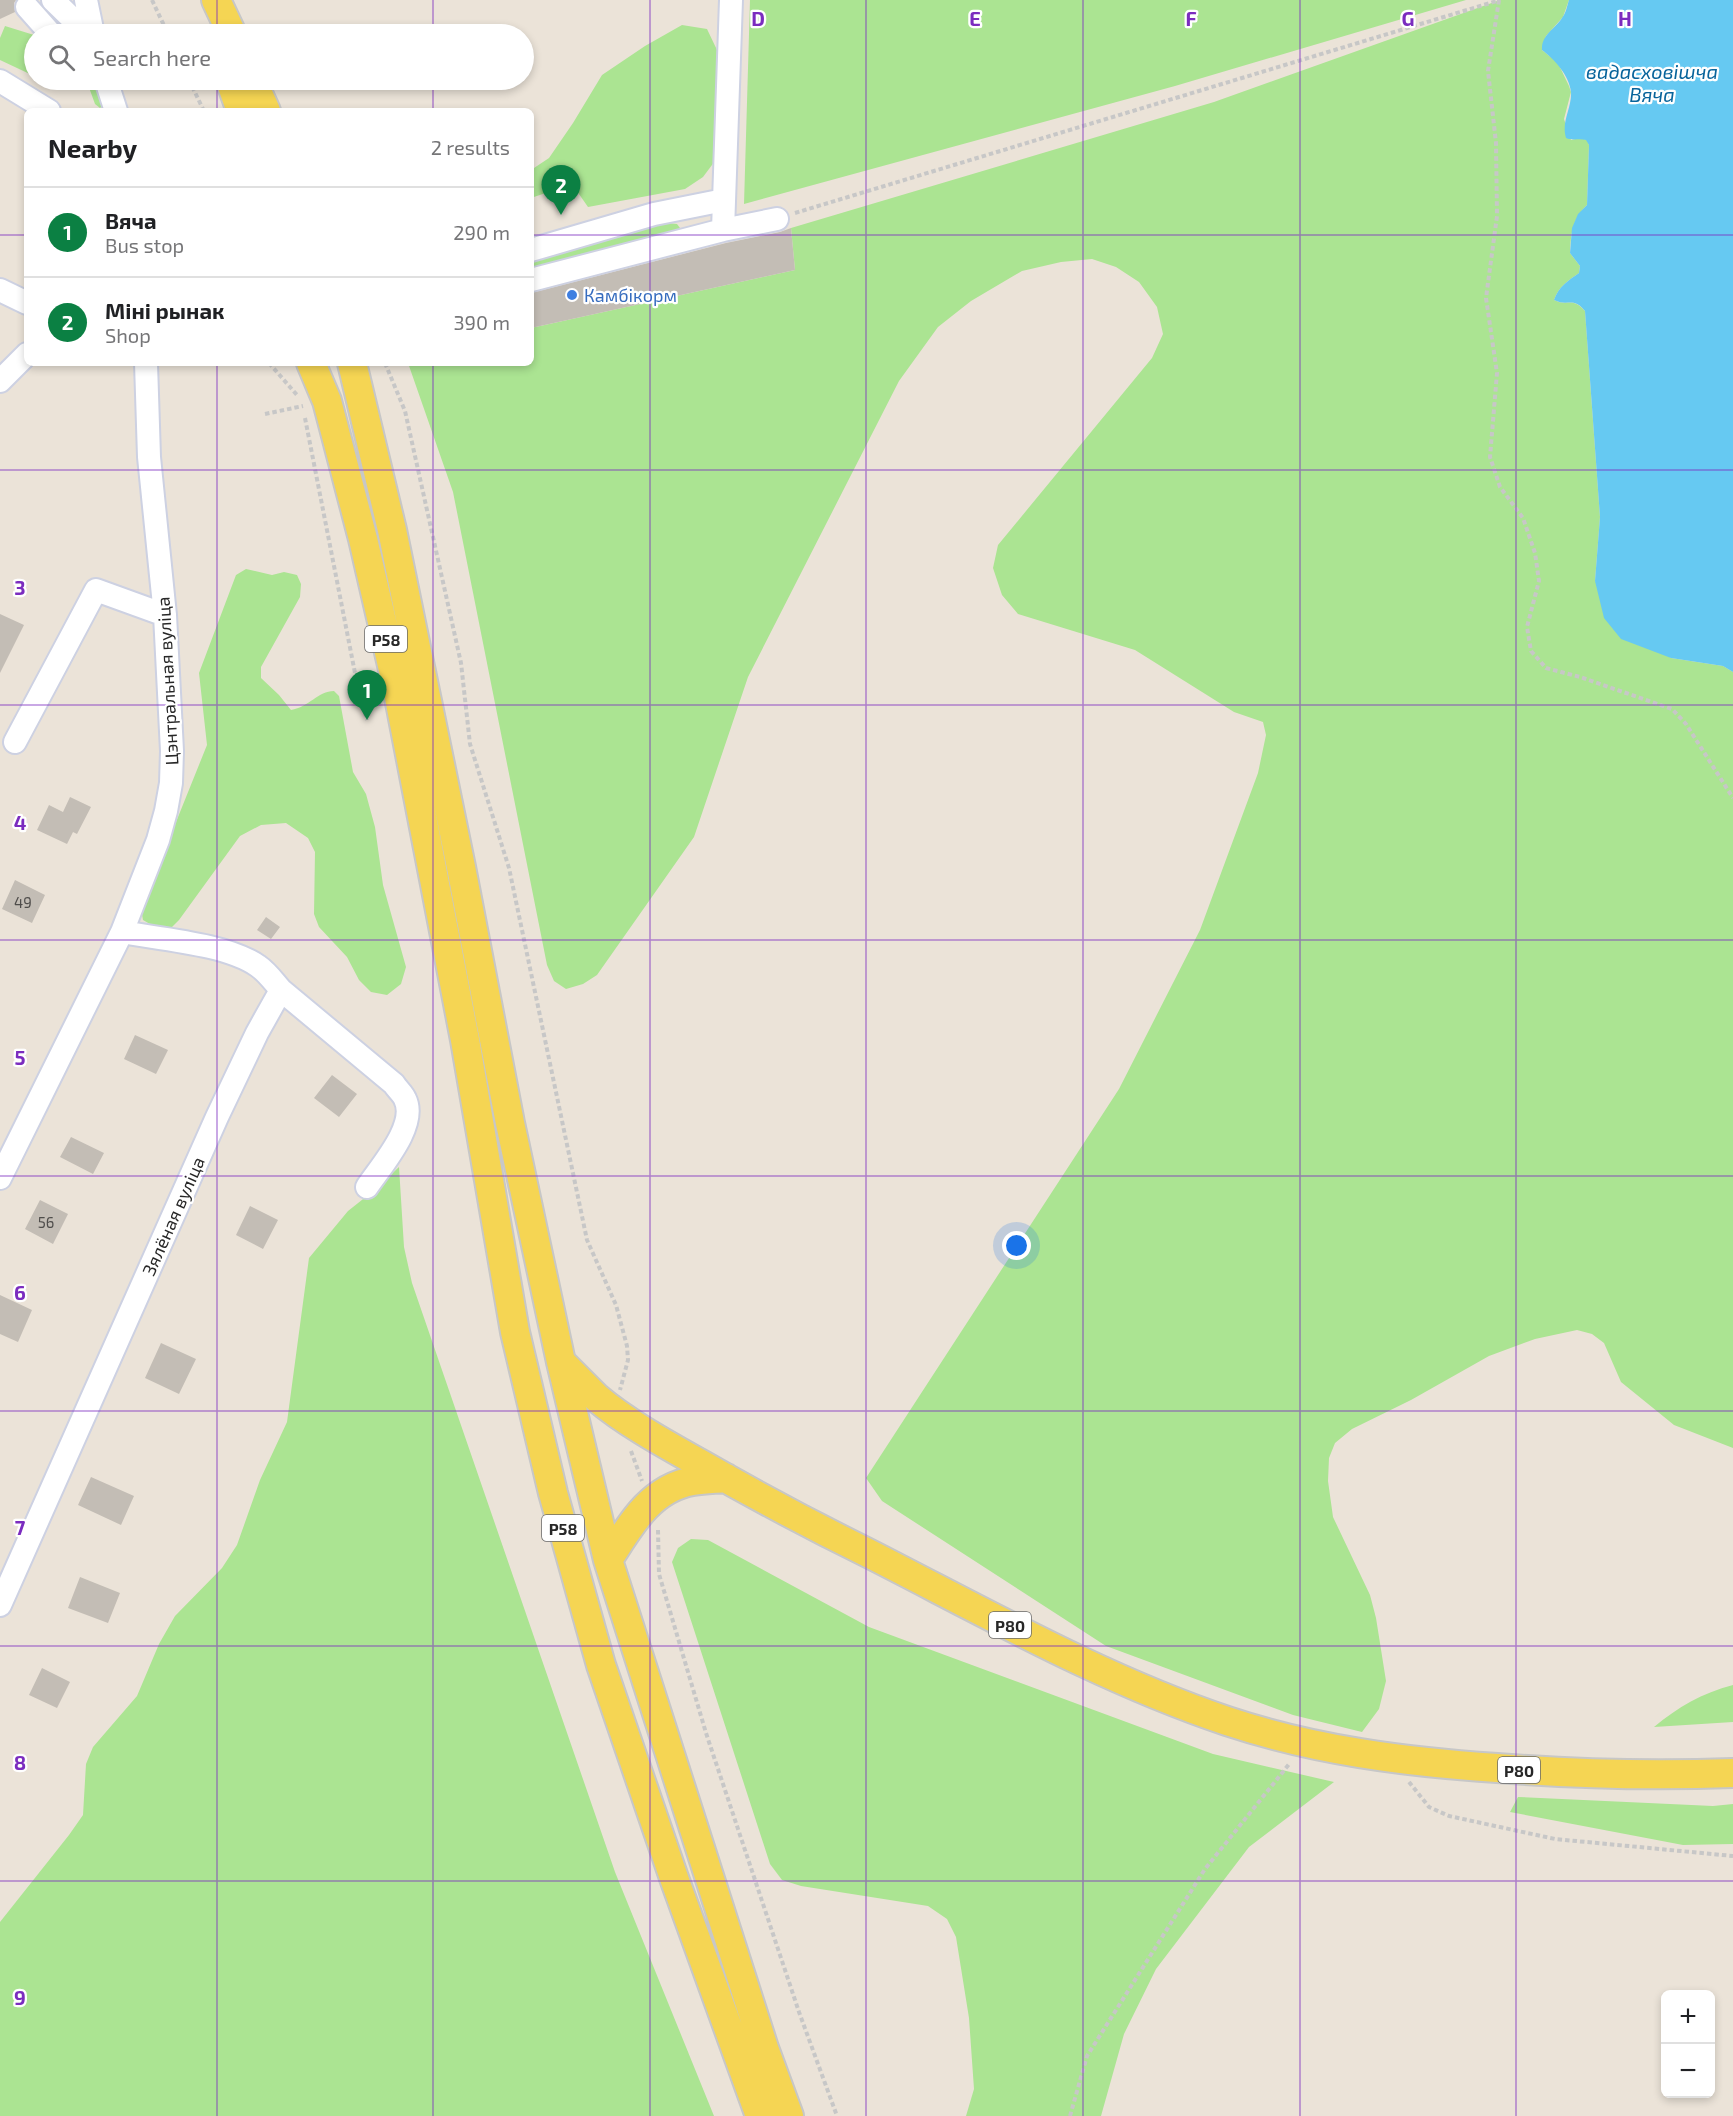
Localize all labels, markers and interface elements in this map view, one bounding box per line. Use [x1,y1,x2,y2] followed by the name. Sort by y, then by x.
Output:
[751,6,765,30] text: D
[969,6,981,30] text: E
[1185,6,1197,30] text: F
[1402,6,1414,30] text: G
[1618,6,1632,30] text: H
[24,24,534,90] search box
[45,41,78,74] icon: search
[93,44,211,70] text: Search here
[1586,59,1718,106] water label: вадасховішча Вяча
[48,132,137,163] text: Nearby
[431,135,510,159] text: 2 results
[542,166,580,215] pin: 2
[105,207,157,233] text: Вяча
[63,220,72,244] text: 1
[453,220,510,244] text: 290 m
[105,233,184,257] text: Bus stop
[584,284,677,306] place label: Камбікорм
[565,288,579,302] marker: Камбікорм
[105,297,224,323] text: Міні рынак
[62,310,73,334] text: 2
[453,310,510,334] text: 390 m
[105,323,151,347] text: Shop
[14,575,26,599] text: 3
[152,596,182,766] street label: Цэнтральная вуліца
[365,626,407,652] road number: Р58
[348,670,386,720] pin: 1
[14,810,27,834] text: 4
[14,893,32,911] house number: 49
[14,1045,26,1069] text: 5
[137,1153,209,1279] street label: Зялёная вуліца
[38,1213,54,1231] house number: 56
[1002,1231,1031,1260] your location
[14,1280,26,1304] text: 6
[15,1515,26,1539] text: 7
[542,1515,584,1541] road number: Р58
[989,1612,1031,1638] road number: Р80
[14,1750,26,1774] text: 8
[1498,1757,1540,1783] road number: Р80
[14,1985,26,2009] text: 9
[1661,1990,1715,2098] map controls
[1661,1990,1715,2044] button: +
[1661,2044,1715,2098] button: −

